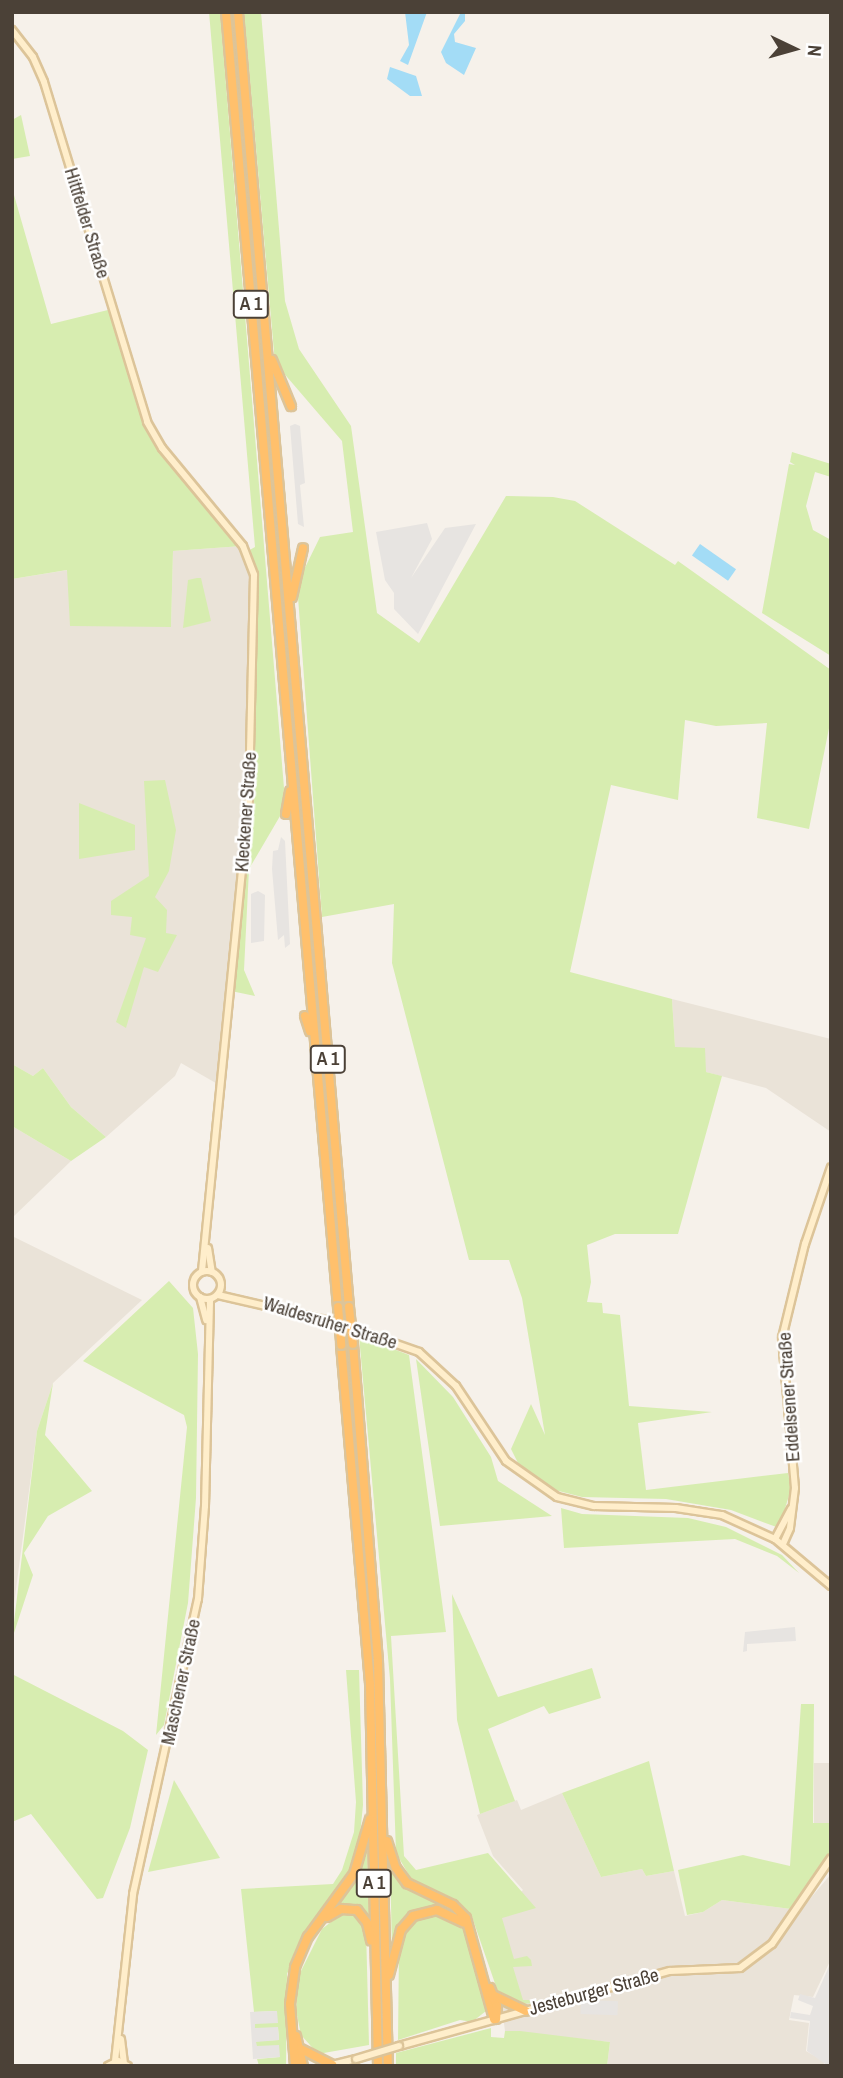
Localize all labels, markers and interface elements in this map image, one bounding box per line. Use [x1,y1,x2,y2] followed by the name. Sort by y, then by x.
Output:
[759,14,829,84] north arrow
[801,44,828,58] text: N
[59,165,115,281] street label: Hittfelder Straße
[232,290,270,318] road number: A 1
[230,751,262,873] street label: Kleckener Straße
[309,1044,347,1074] road number: A 1
[260,1292,400,1354] street label: Waldesruher Straße
[773,1331,805,1463] street label: Eddelsener Straße
[157,1617,205,1747] street label: Maschener Straße
[355,1868,393,1898] road number: A 1
[527,1964,661,2020] street label: Jesteburger Straße

